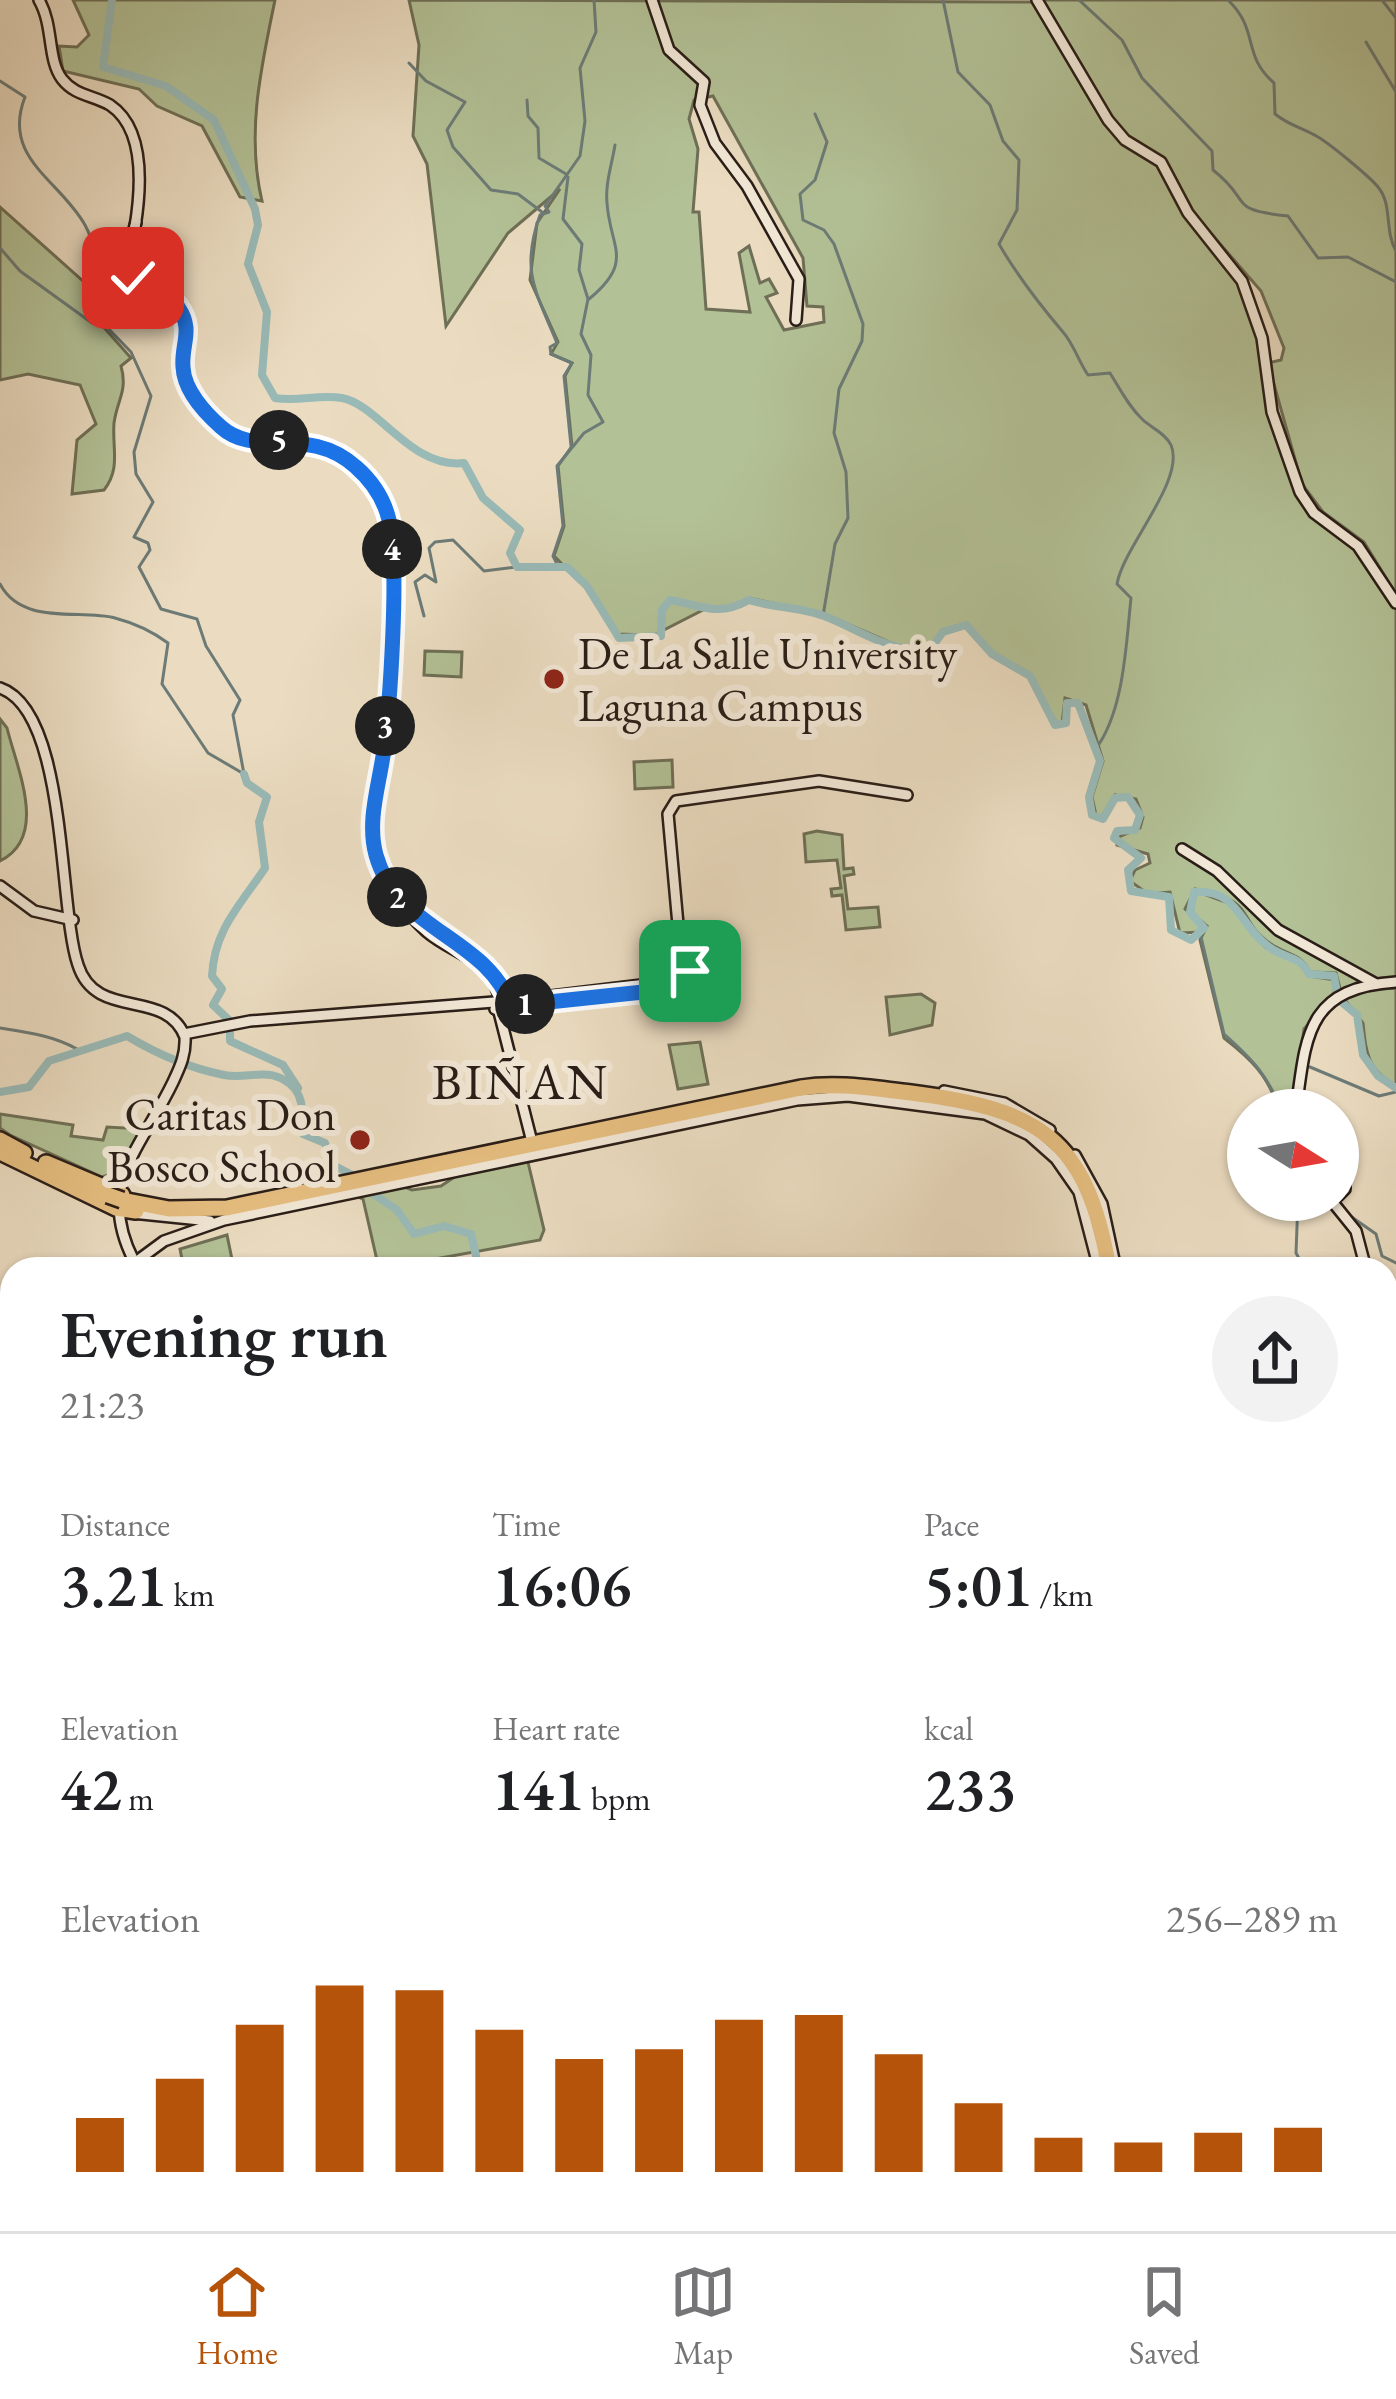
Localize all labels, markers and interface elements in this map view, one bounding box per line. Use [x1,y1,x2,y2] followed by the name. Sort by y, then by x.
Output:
[82,227,184,329] pin
[100,245,166,311] icon: check
[249,410,309,470] pin: 5
[270,418,288,461] text: 5
[362,519,422,579] pin: 4
[383,527,401,570] text: 4
[578,624,958,734] place label: De La Salle University Laguna Campus
[541,666,567,692] marker: De La Salle University Laguna Campus
[355,696,415,756] pin: 3
[376,704,394,747] text: 3
[367,867,427,927] pin: 2
[388,875,406,918] text: 2
[639,920,741,1022] pin
[657,938,723,1004] icon: arrive
[495,974,555,1034] pin: 1
[516,982,534,1025] text: 1
[432,1048,610,1114] district label: BIÑAN
[107,1085,336,1195] place label: Caritas Don Bosco School
[1227,1089,1359,1221] north arrow
[1227,1089,1359,1221] map controls
[347,1127,373,1153] marker: Caritas Don Bosco School
[60,1291,388,1377] text: Evening run
[1212,1296,1338,1422] button: share
[60,1379,145,1430] text: 21:23
[60,1503,170,1546] text: Distance
[492,1503,561,1546] text: Time
[924,1503,979,1546] text: Pace
[60,1546,167,1624] text: 3.21
[492,1546,631,1624] text: 16:06
[924,1546,1033,1624] text: 5:01
[167,1573,215,1616] text: km
[1033,1573,1094,1616] text: /km
[60,1707,179,1750] text: Elevation
[492,1707,620,1750] text: Heart rate
[924,1707,974,1750] text: kcal
[60,1750,122,1828] text: 42
[492,1750,584,1828] text: 141
[924,1750,1016,1828] text: 233
[122,1777,154,1820] text: m
[584,1777,651,1820] text: bpm
[60,1893,200,1944] text: Elevation
[1166,1893,1338,1944] text: 256–289 m
[196,2259,278,2374] tab: Home
[670,2259,736,2374] tab: Map
[1129,2259,1200,2374] tab: Saved

